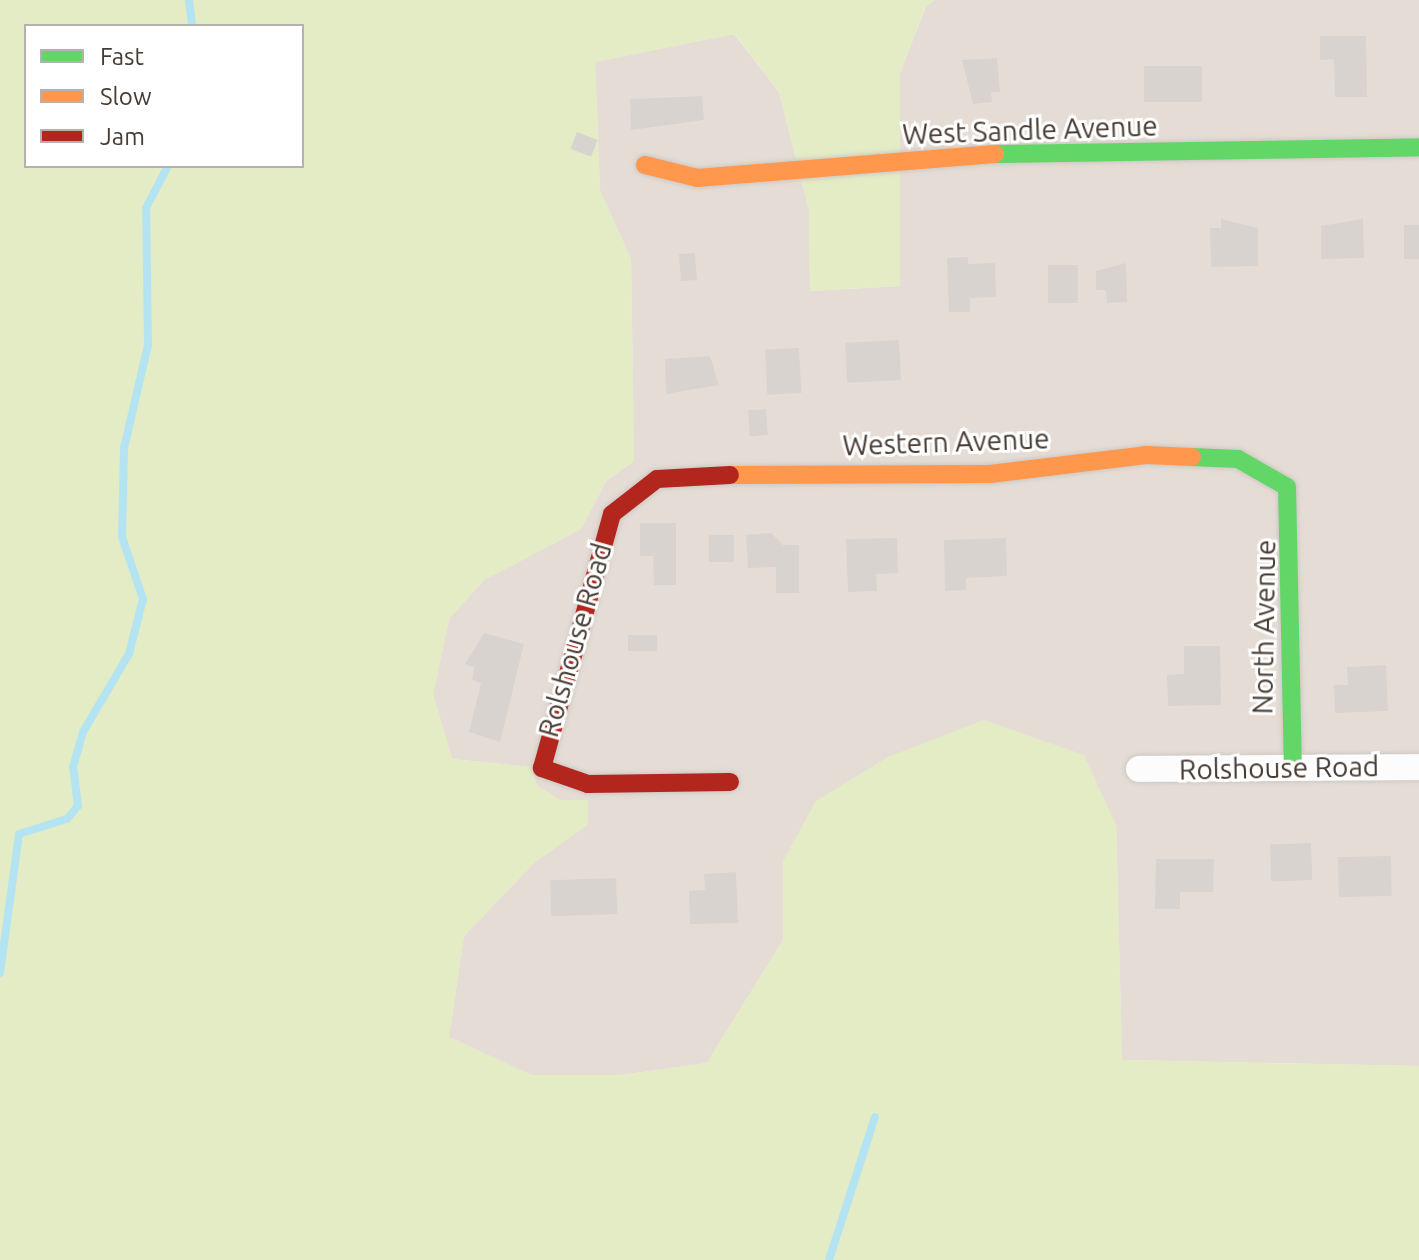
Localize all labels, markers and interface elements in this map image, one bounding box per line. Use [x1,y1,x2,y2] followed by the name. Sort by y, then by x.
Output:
[24,24,304,168] legend
[100,43,144,70] text: Fast
[100,83,152,110] text: Slow
[902,109,1158,151] street label: West Sandle Avenue
[100,123,145,150] text: Jam
[842,422,1050,462] street label: Western Avenue
[531,539,619,741] street label: Rolshouse Road
[1246,539,1282,715] street label: North Avenue
[1179,749,1379,787] street label: Rolshouse Road

